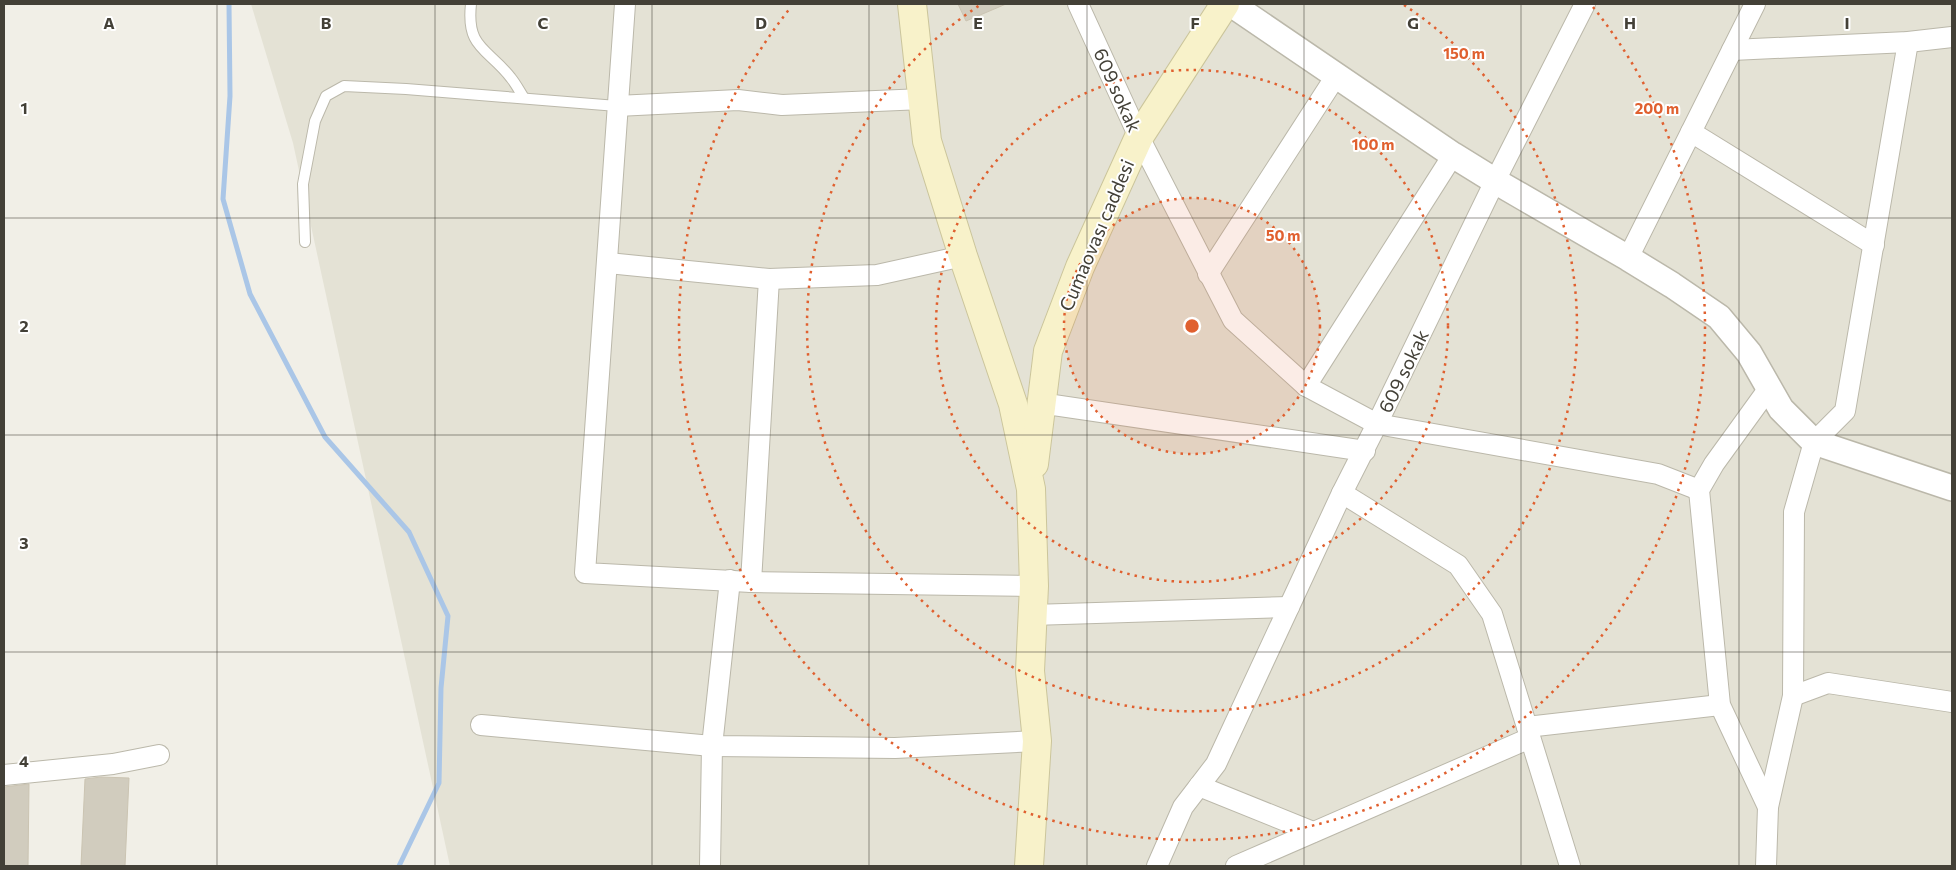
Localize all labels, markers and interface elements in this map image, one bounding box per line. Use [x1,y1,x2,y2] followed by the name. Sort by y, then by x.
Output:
[103,13,115,32] text: A
[321,13,332,32] text: B
[538,13,549,32] text: C
[755,13,767,32] text: D
[973,13,983,32] text: E
[1190,13,1200,32] text: F
[1407,13,1419,32] text: G
[1624,13,1636,32] text: H
[1844,13,1850,32] text: I
[1089,44,1147,136] street label: 609 sokak
[1443,44,1485,62] text: 150 m
[20,98,28,117] text: 1
[1635,99,1679,117] text: 200 m
[1352,135,1394,153] text: 100 m
[1054,156,1138,314] street label: Cumaovası caddesi
[1266,226,1300,244] text: 50 m
[19,316,29,335] text: 2
[1183,317,1201,335] centre of rings
[1373,326,1433,416] street label: 609 sokak
[19,533,29,552] text: 3
[19,751,29,770] text: 4

